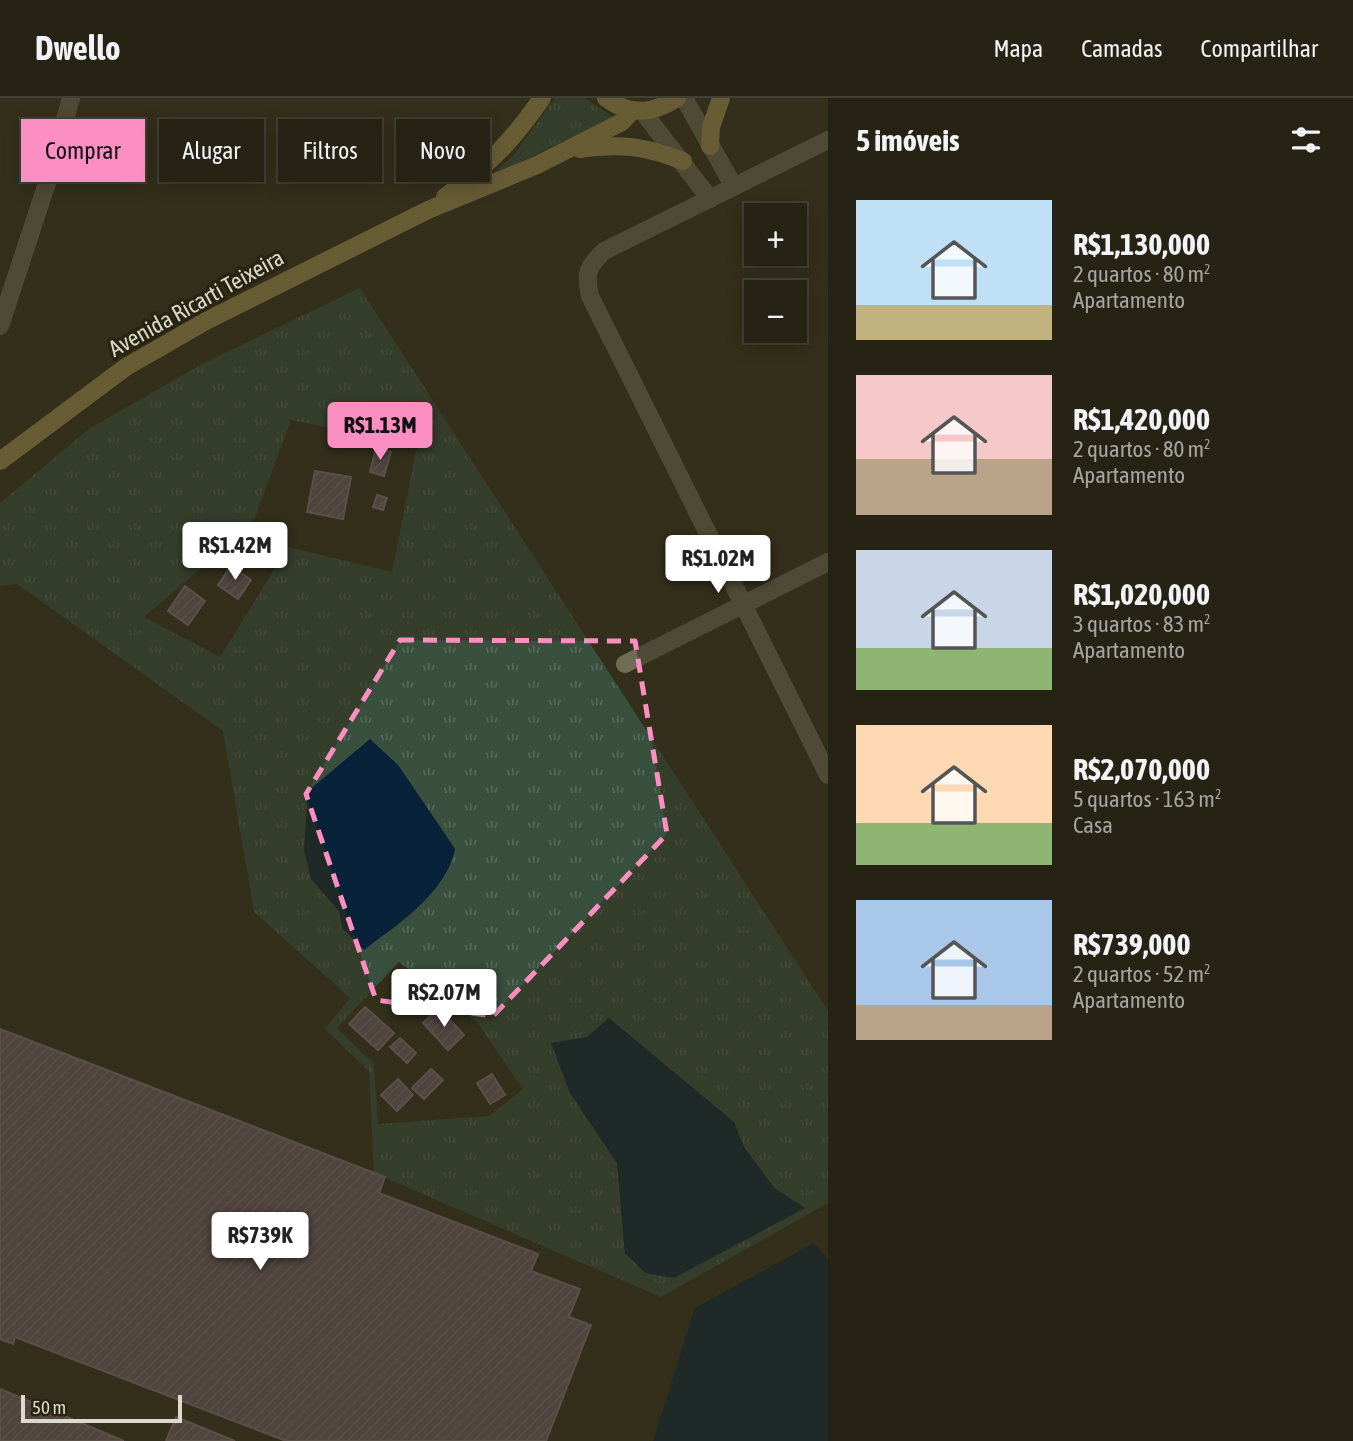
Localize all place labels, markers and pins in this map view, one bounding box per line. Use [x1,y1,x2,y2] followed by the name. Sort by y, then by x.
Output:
[315,402,445,462] pin: R$1.13M
[170,522,300,582] pin: R$1.42M
[653,536,783,595] pin: R$1.02M
[379,970,509,1029] pin: R$2.07M
[203,1212,317,1272] pin: R$739K

